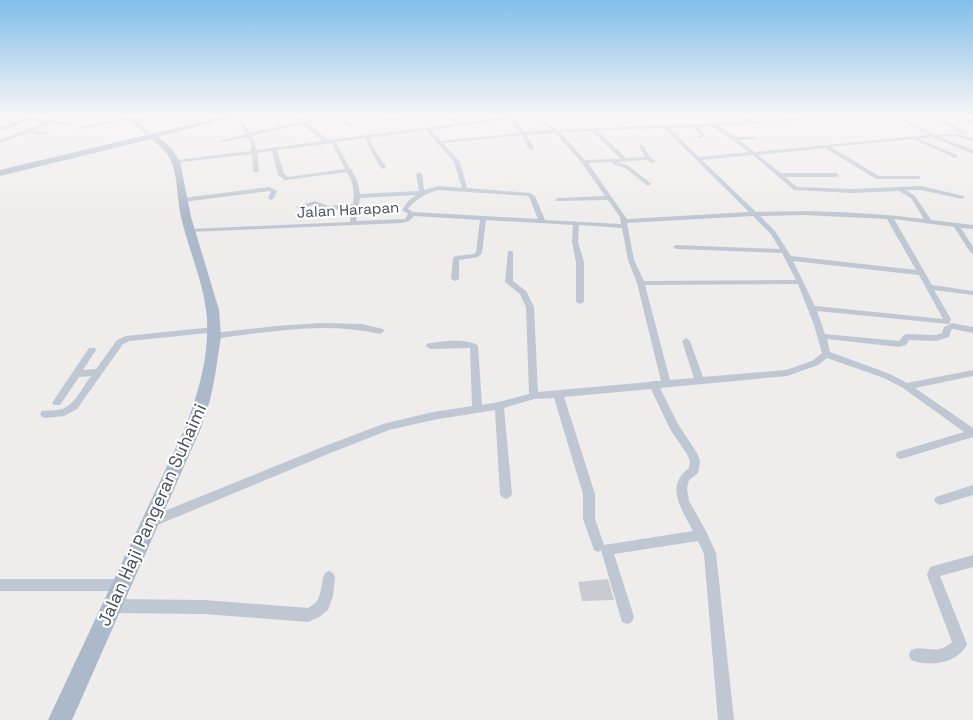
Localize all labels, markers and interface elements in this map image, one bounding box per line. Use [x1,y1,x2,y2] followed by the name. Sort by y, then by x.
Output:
[296,197,400,222] street label: Jalan Harapan
[92,400,211,630] street label: Jalan Haji Pangeran Suhaimi

